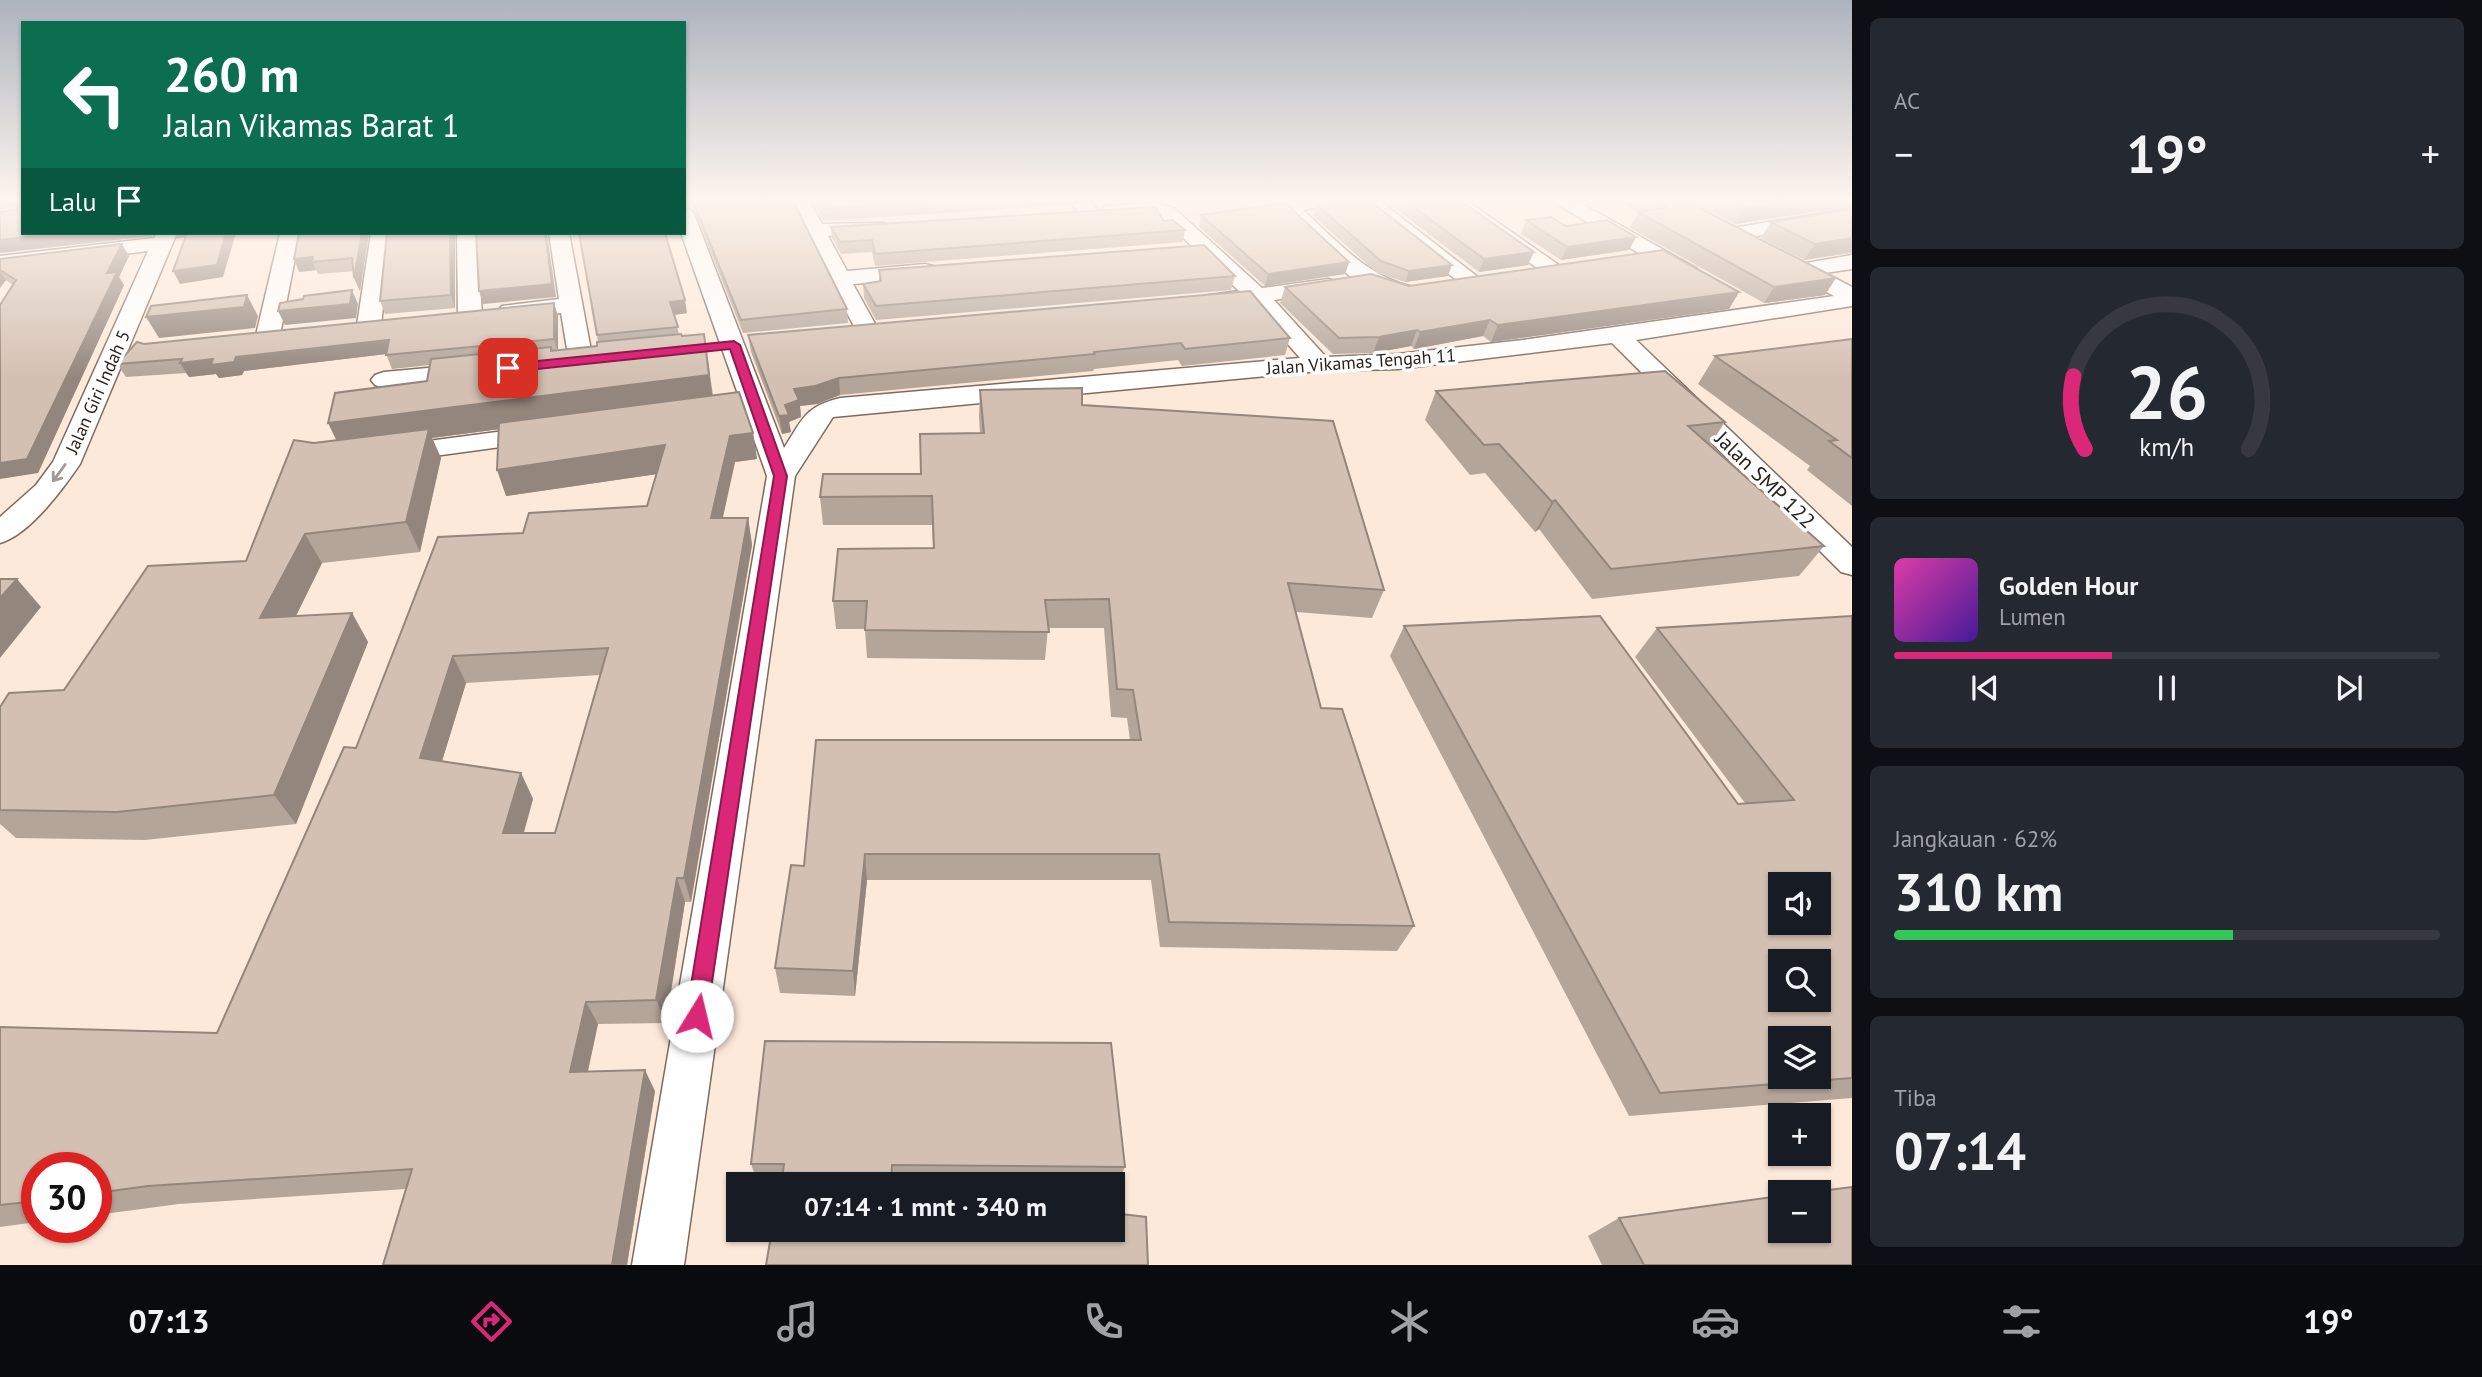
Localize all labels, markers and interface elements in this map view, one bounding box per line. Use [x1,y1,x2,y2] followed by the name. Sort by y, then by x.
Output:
[164,42,299,106] text: 260 m
[49,49,140,140] icon: left
[1894,86,1920,115] text: AC
[164,104,459,146] text: Jalan Vikamas Barat 1
[2126,120,2208,187] text: 19°
[1894,129,1913,178] text: −
[2421,129,2440,178] text: +
[110,182,148,220] icon: arrive
[49,185,96,218] text: Lalu
[60,326,135,458] street label: Jalan Giri Indah 5
[478,338,538,398] pin
[1264,343,1457,380] street label: Jalan Vikamas Tengah 11
[2126,346,2208,440] text: 26
[489,349,527,387] icon: arrive
[1709,425,1821,534] street label: Jalan SMP 122
[2140,431,2194,463] text: km/h
[52,464,67,483] one-way arrow
[1999,569,2138,602] text: Golden Hour
[1999,602,2066,631] text: Lumen
[1966,669,2004,707] icon: previous
[2148,669,2186,707] icon: pause
[2330,669,2368,707] icon: next
[1894,824,2057,853] text: Jangkauan · 62%
[1894,858,2063,925] text: 310 km
[1768,872,1831,1243] map controls
[1768,872,1831,935] button: sound
[1768,949,1831,1012] button: search
[660,979,734,1053] position arrow
[1768,1026,1831,1089] button: layers
[1894,1083,1937,1112] text: Tiba
[1768,1103,1831,1166] button: +
[1894,1117,2026,1184] text: 07:14
[21,1152,112,1243] speed limit sign: 30
[1768,1180,1831,1243] button: −
[804,1190,1047,1223] text: 07:14 · 1 mnt · 340 m
[467,1297,516,1346] icon: directions
[773,1297,822,1346] icon: music
[1079,1297,1128,1346] icon: phone
[1385,1297,1434,1346] icon: climate
[1691,1297,1740,1346] icon: car
[1997,1297,2046,1346] icon: filters
[129,1300,210,1342] text: 07:13
[2303,1300,2353,1342] text: 19°

